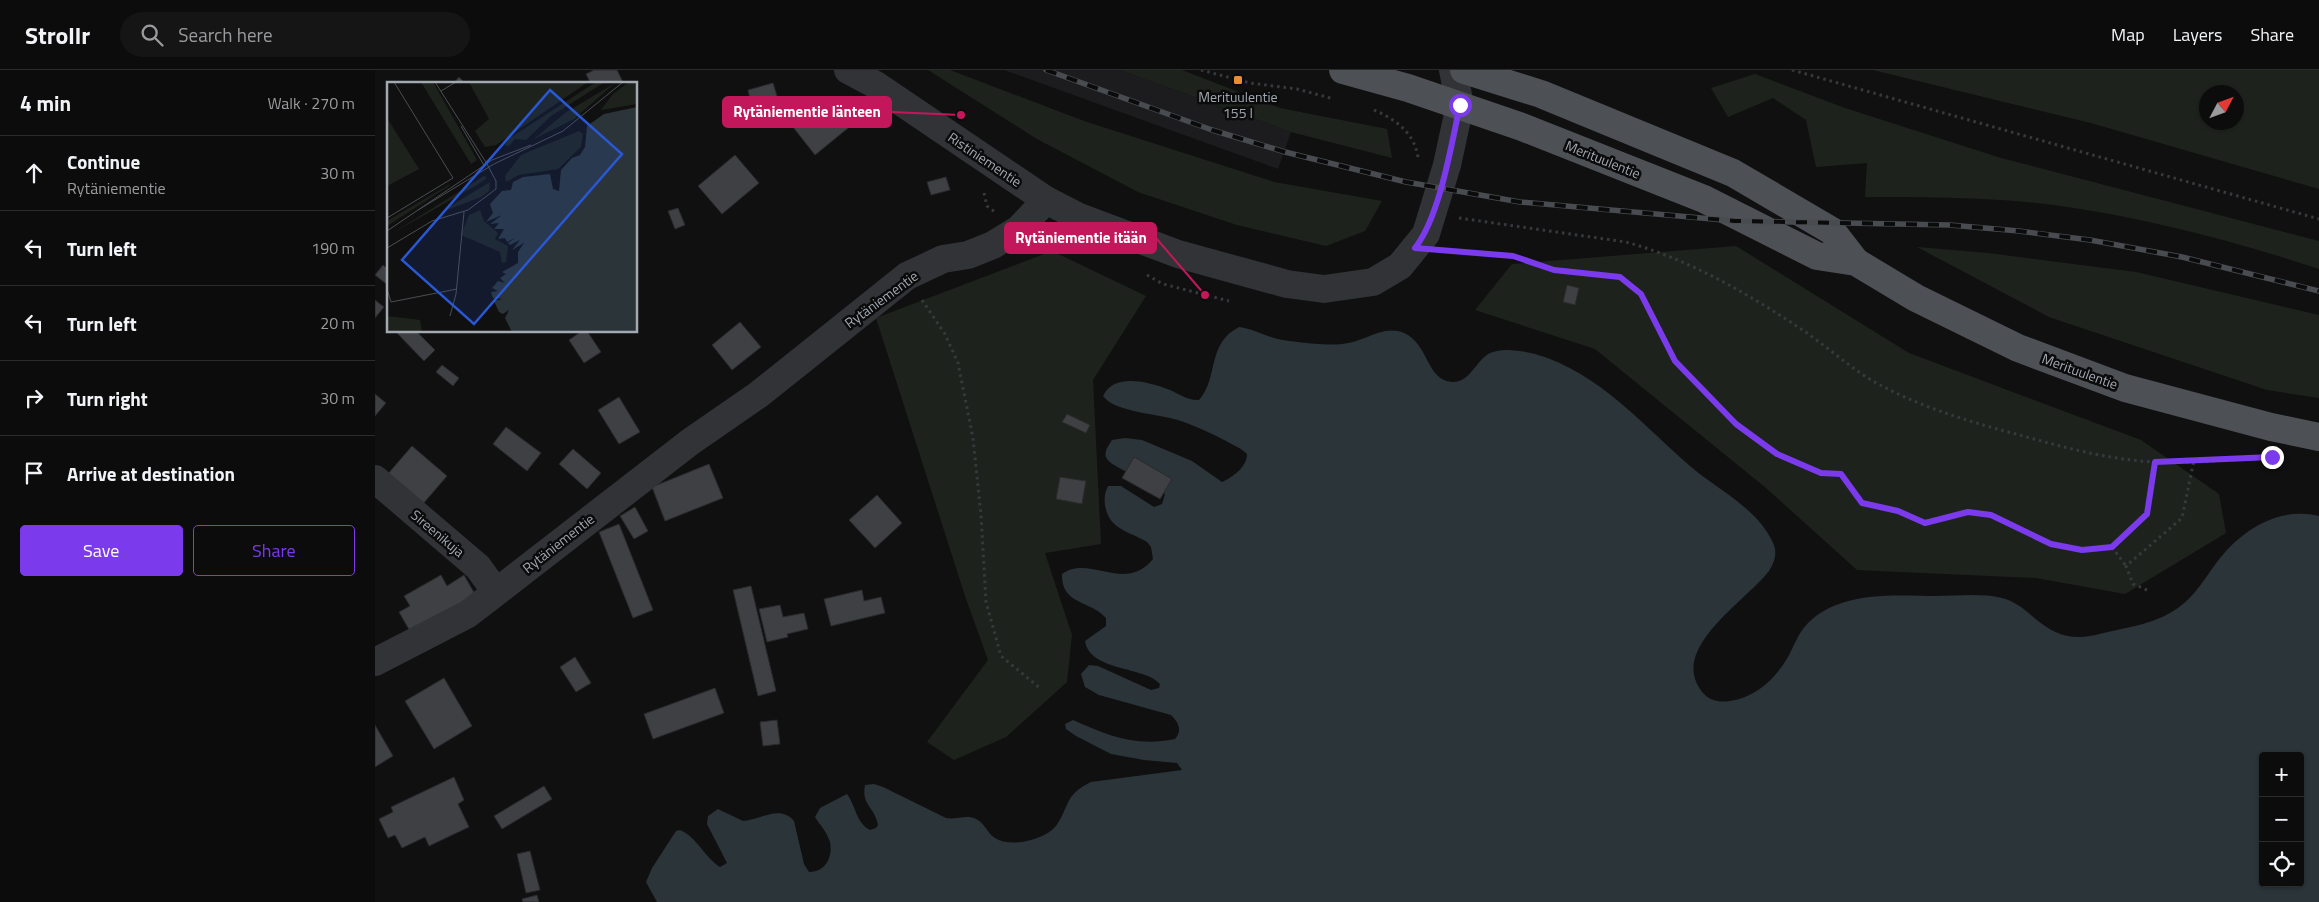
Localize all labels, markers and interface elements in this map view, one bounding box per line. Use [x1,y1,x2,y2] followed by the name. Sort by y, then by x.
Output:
[120,12,470,57] search box
[25,17,90,53] text: Strollr
[178,20,273,49] text: Search here
[138,21,166,49] icon: search
[2111,21,2145,48] text: Map
[2173,21,2222,48] text: Layers
[2250,21,2294,48] text: Share
[1232,74,1244,86] marker: Merituulentie 155 I
[387,82,637,332] inset map
[2199,85,2244,130] north arrow
[1198,86,1278,123] place label: Merituulentie 155 I
[20,87,71,119] text: 4 min
[267,91,355,115] text: Walk · 270 m
[1449,94,1472,117] route start
[723,97,891,127] callout: Rytäniementie länteen
[733,100,881,123] text: Rytäniementie länteen
[944,126,1026,192] street label: Ristiniementie
[1562,134,1644,184] street label: Merituulentie
[67,147,140,176] text: Continue
[20,159,48,187] icon: ahead
[320,161,355,185] text: 30 m
[67,176,166,200] text: Rytäniementie
[1005,223,1156,253] callout: Rytäniementie itään
[1015,226,1147,249] text: Rytäniementie itään
[20,234,48,262] icon: left
[67,234,137,263] text: Turn left
[311,236,355,260] text: 190 m
[840,265,922,333] street label: Rytäniementie
[20,309,48,337] icon: left
[67,309,137,338] text: Turn left
[320,311,355,335] text: 20 m
[2039,348,2121,394] street label: Merituulentie
[20,384,48,412] icon: right
[67,384,148,413] text: Turn right
[320,386,355,410] text: 30 m
[2261,446,2284,469] route end
[20,459,48,487] icon: arrive
[67,459,235,488] text: Arrive at destination
[407,504,469,562] street label: Sireenikuja
[518,508,598,578] street label: Rytäniementie
[20,525,183,576] button: Save
[193,525,355,576] button: Share
[2259,752,2304,887] map controls
[2259,752,2304,797] button: +
[2259,797,2304,842] button: −
[2259,842,2304,887] button: locate

